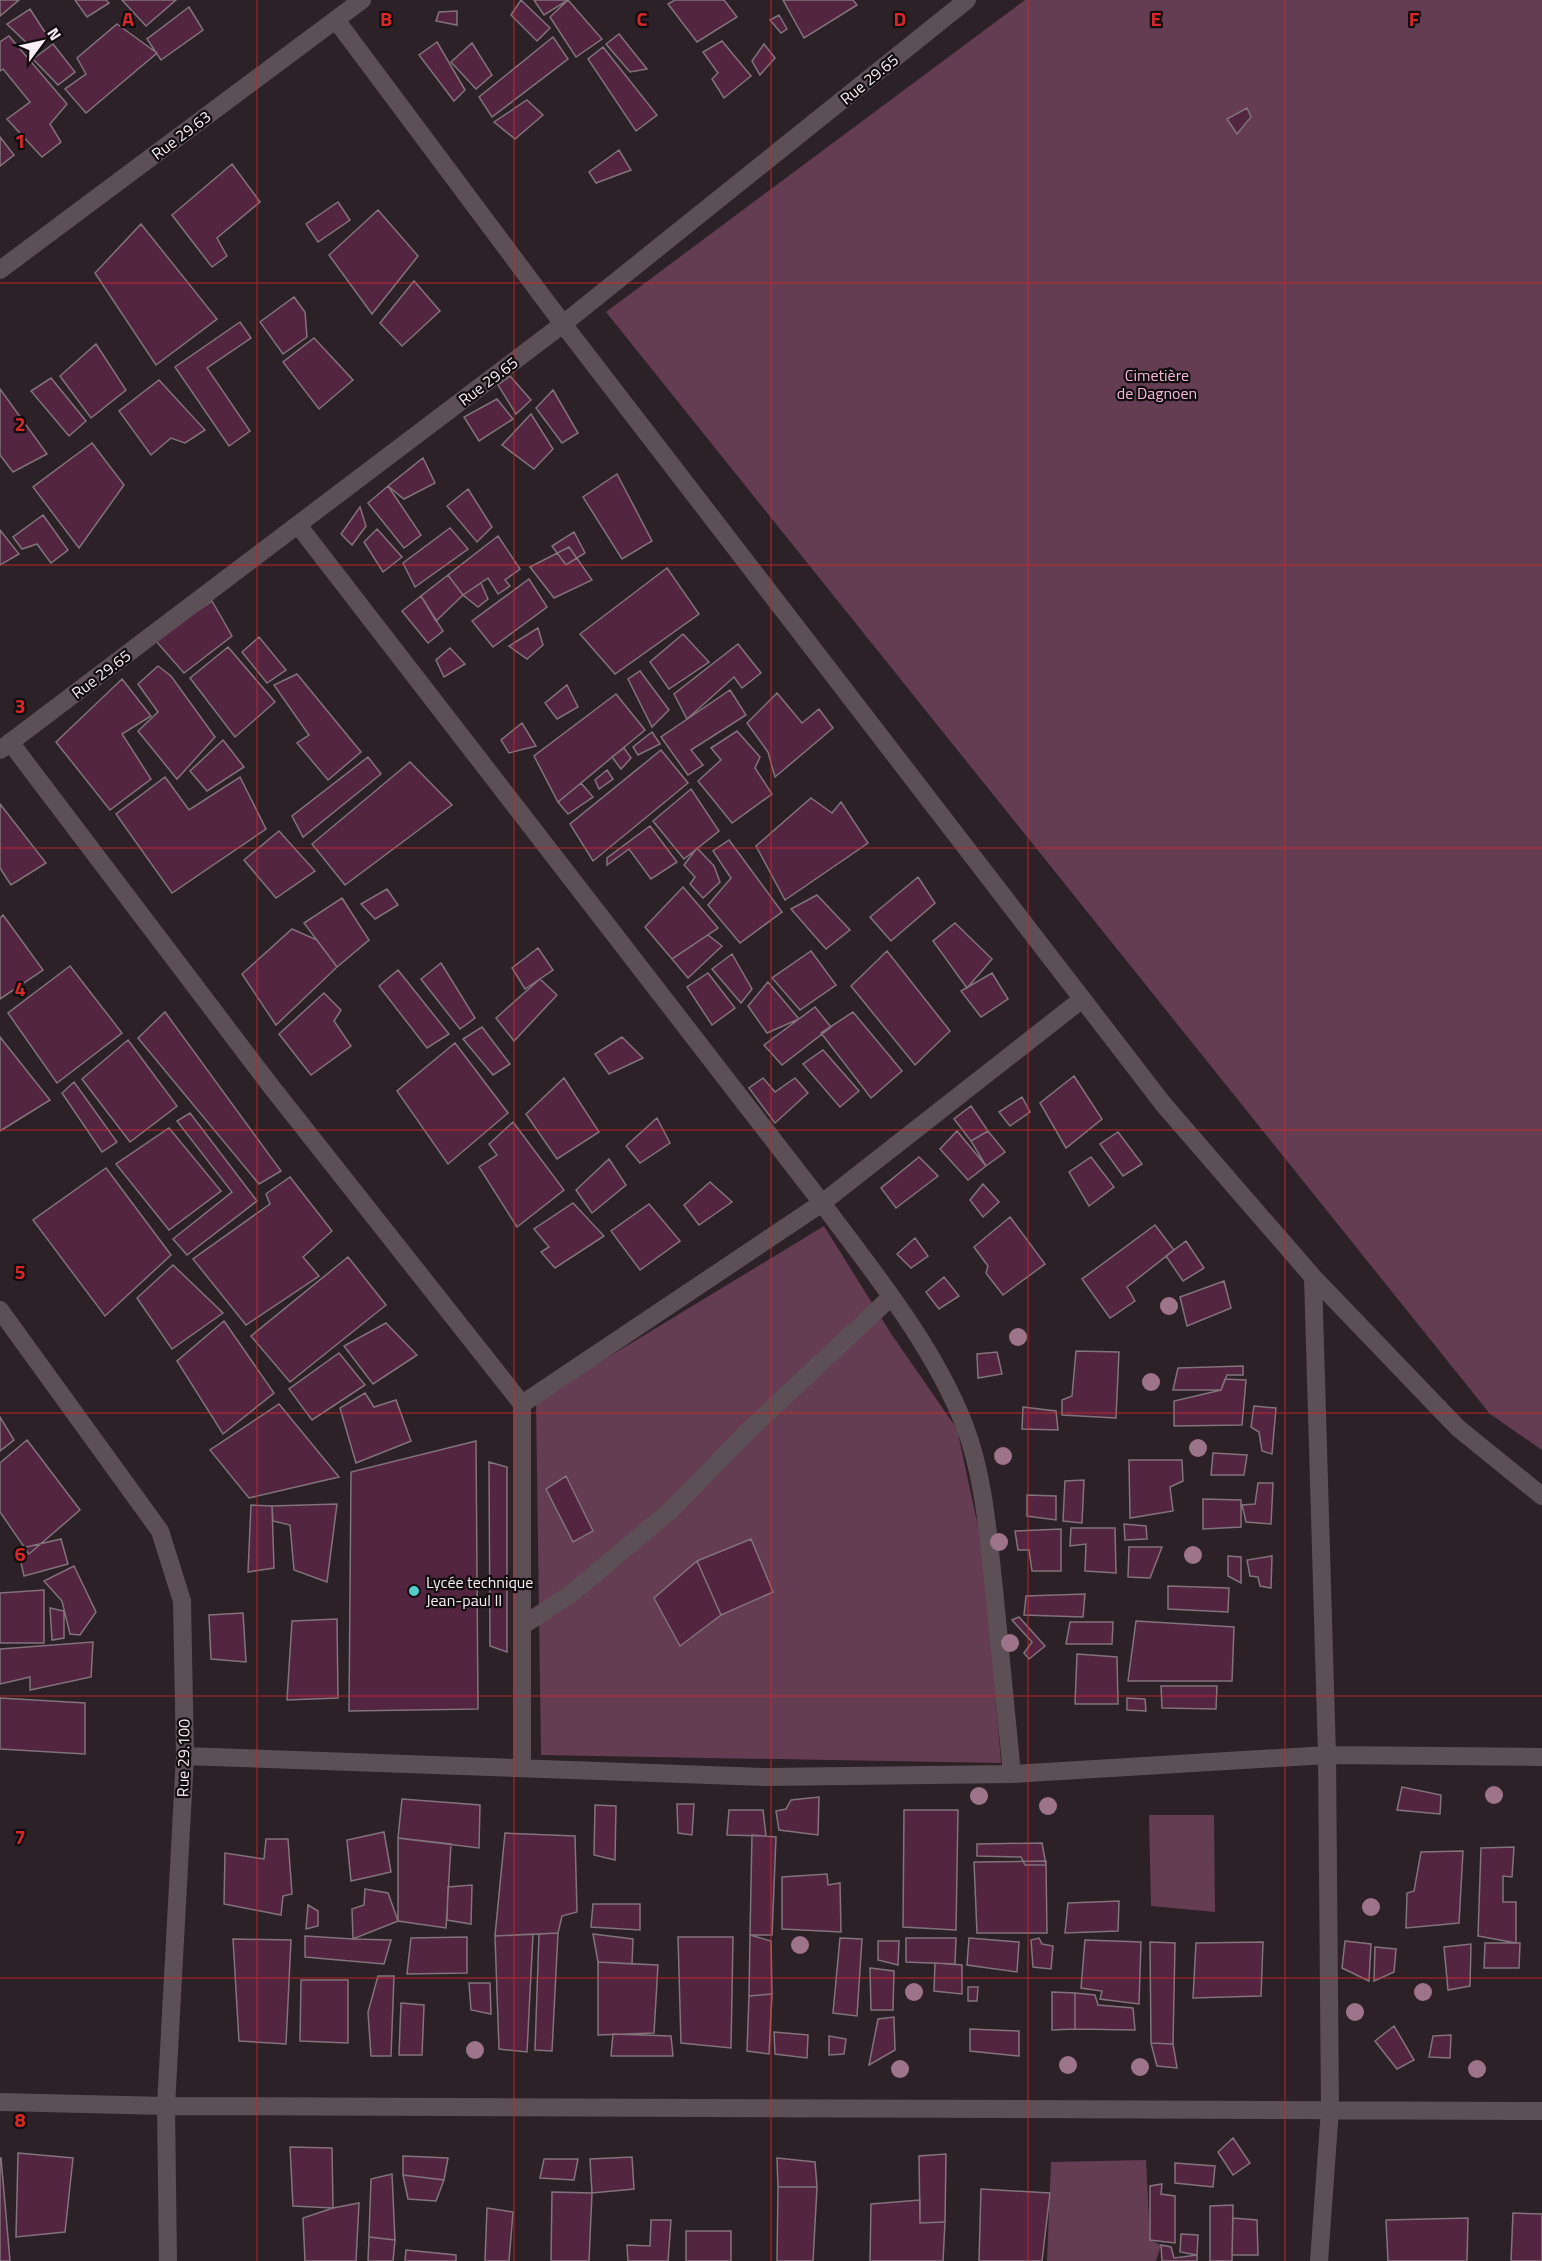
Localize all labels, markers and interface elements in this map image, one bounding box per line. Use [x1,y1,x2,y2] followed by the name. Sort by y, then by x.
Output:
[122,3,134,34] text: A
[380,3,392,34] text: B
[637,3,648,34] text: C
[894,3,906,34] text: D
[1150,3,1162,34] text: E
[1409,3,1420,34] text: F
[12,12,72,72] north arrow
[41,23,68,45] text: N
[835,48,903,110] street label: Rue 29.65
[146,105,216,165] street label: Rue 29.63
[14,125,26,156] text: 1
[453,351,523,411] street label: Rue 29.65
[1117,363,1197,405] park label: Cimetière de Dagnoen
[14,408,26,439] text: 2
[66,644,136,704] street label: Rue 29.65
[14,690,26,721] text: 3
[14,973,26,1004] text: 4
[14,1256,26,1287] text: 5
[14,1538,26,1569] text: 6
[426,1570,533,1612] place label: Lycée technique Jean-paul II
[407,1584,421,1598] marker: Lycée technique Jean-paul II
[170,1719,196,1797] street label: Rue 29.100
[14,1821,26,1852] text: 7
[14,2104,26,2135] text: 8

